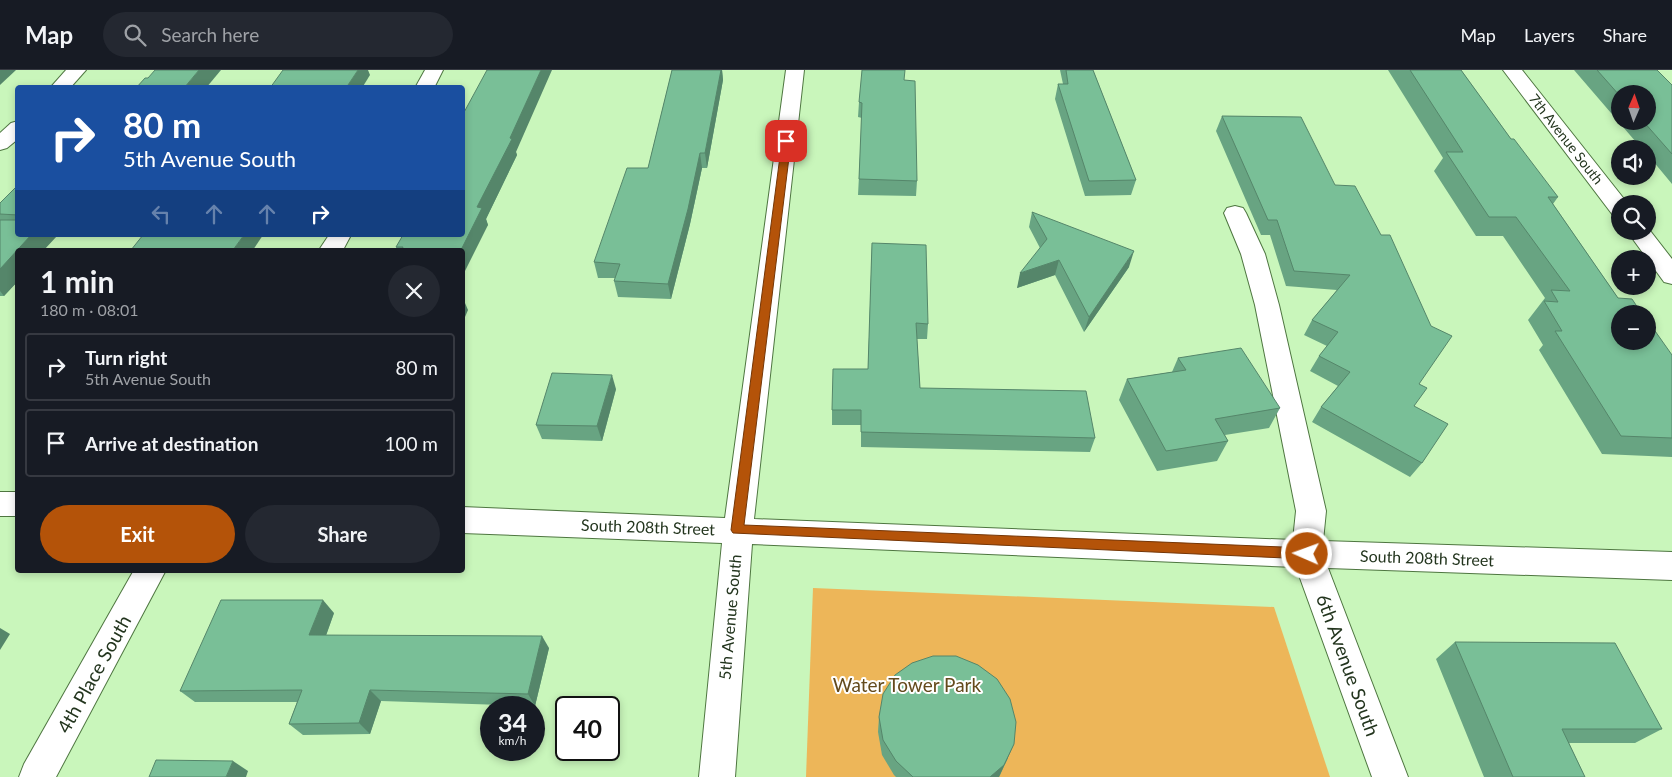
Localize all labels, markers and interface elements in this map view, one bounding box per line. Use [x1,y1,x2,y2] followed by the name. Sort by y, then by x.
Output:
[103,12,453,57] search box
[25,20,73,49] text: Map
[121,21,149,49] icon: search
[161,23,259,46] text: Search here
[1460,24,1496,46] text: Map
[1524,24,1575,46] text: Layers
[1603,24,1647,46] text: Share
[1611,85,1656,130] north arrow
[1611,85,1656,350] map controls
[1526,90,1607,187] street label: 7th Avenue South
[123,103,201,145] text: 80 m
[40,105,105,170] icon: right
[765,120,807,162] pin
[772,127,800,155] icon: arrive
[1611,140,1656,185] button: sound
[123,145,296,172] text: 5th Avenue South
[1611,195,1656,240] button: search
[147,200,175,228] icon: left
[200,200,228,228] icon: ahead
[253,200,281,228] icon: ahead
[306,200,334,228] icon: right
[1611,250,1656,295] button: +
[40,263,114,299] text: 1 min
[388,265,440,317] button: close
[40,300,139,319] text: 180 m · 08:01
[1611,305,1656,350] button: −
[85,346,167,369] text: Turn right
[42,353,70,381] icon: right
[395,356,438,379] text: 80 m
[85,369,211,388] text: 5th Avenue South
[42,429,70,457] icon: arrive
[85,432,258,455] text: Arrive at destination
[384,432,438,455] text: 100 m
[40,505,235,563] button: Exit
[245,505,440,563] button: Share
[581,515,716,538] street label: South 208th Street
[1280,527,1332,579] position arrow
[1360,546,1495,569] street label: South 208th Street
[715,553,744,680] street label: 5th Avenue South
[1312,591,1385,739] street label: 6th Avenue South
[52,611,135,737] street label: 4th Place South
[833,673,982,696] park label: Water Tower Park
[555,696,620,761] speed limit sign: 40
[498,707,527,737] text: 34
[498,733,527,748] text: km/h

